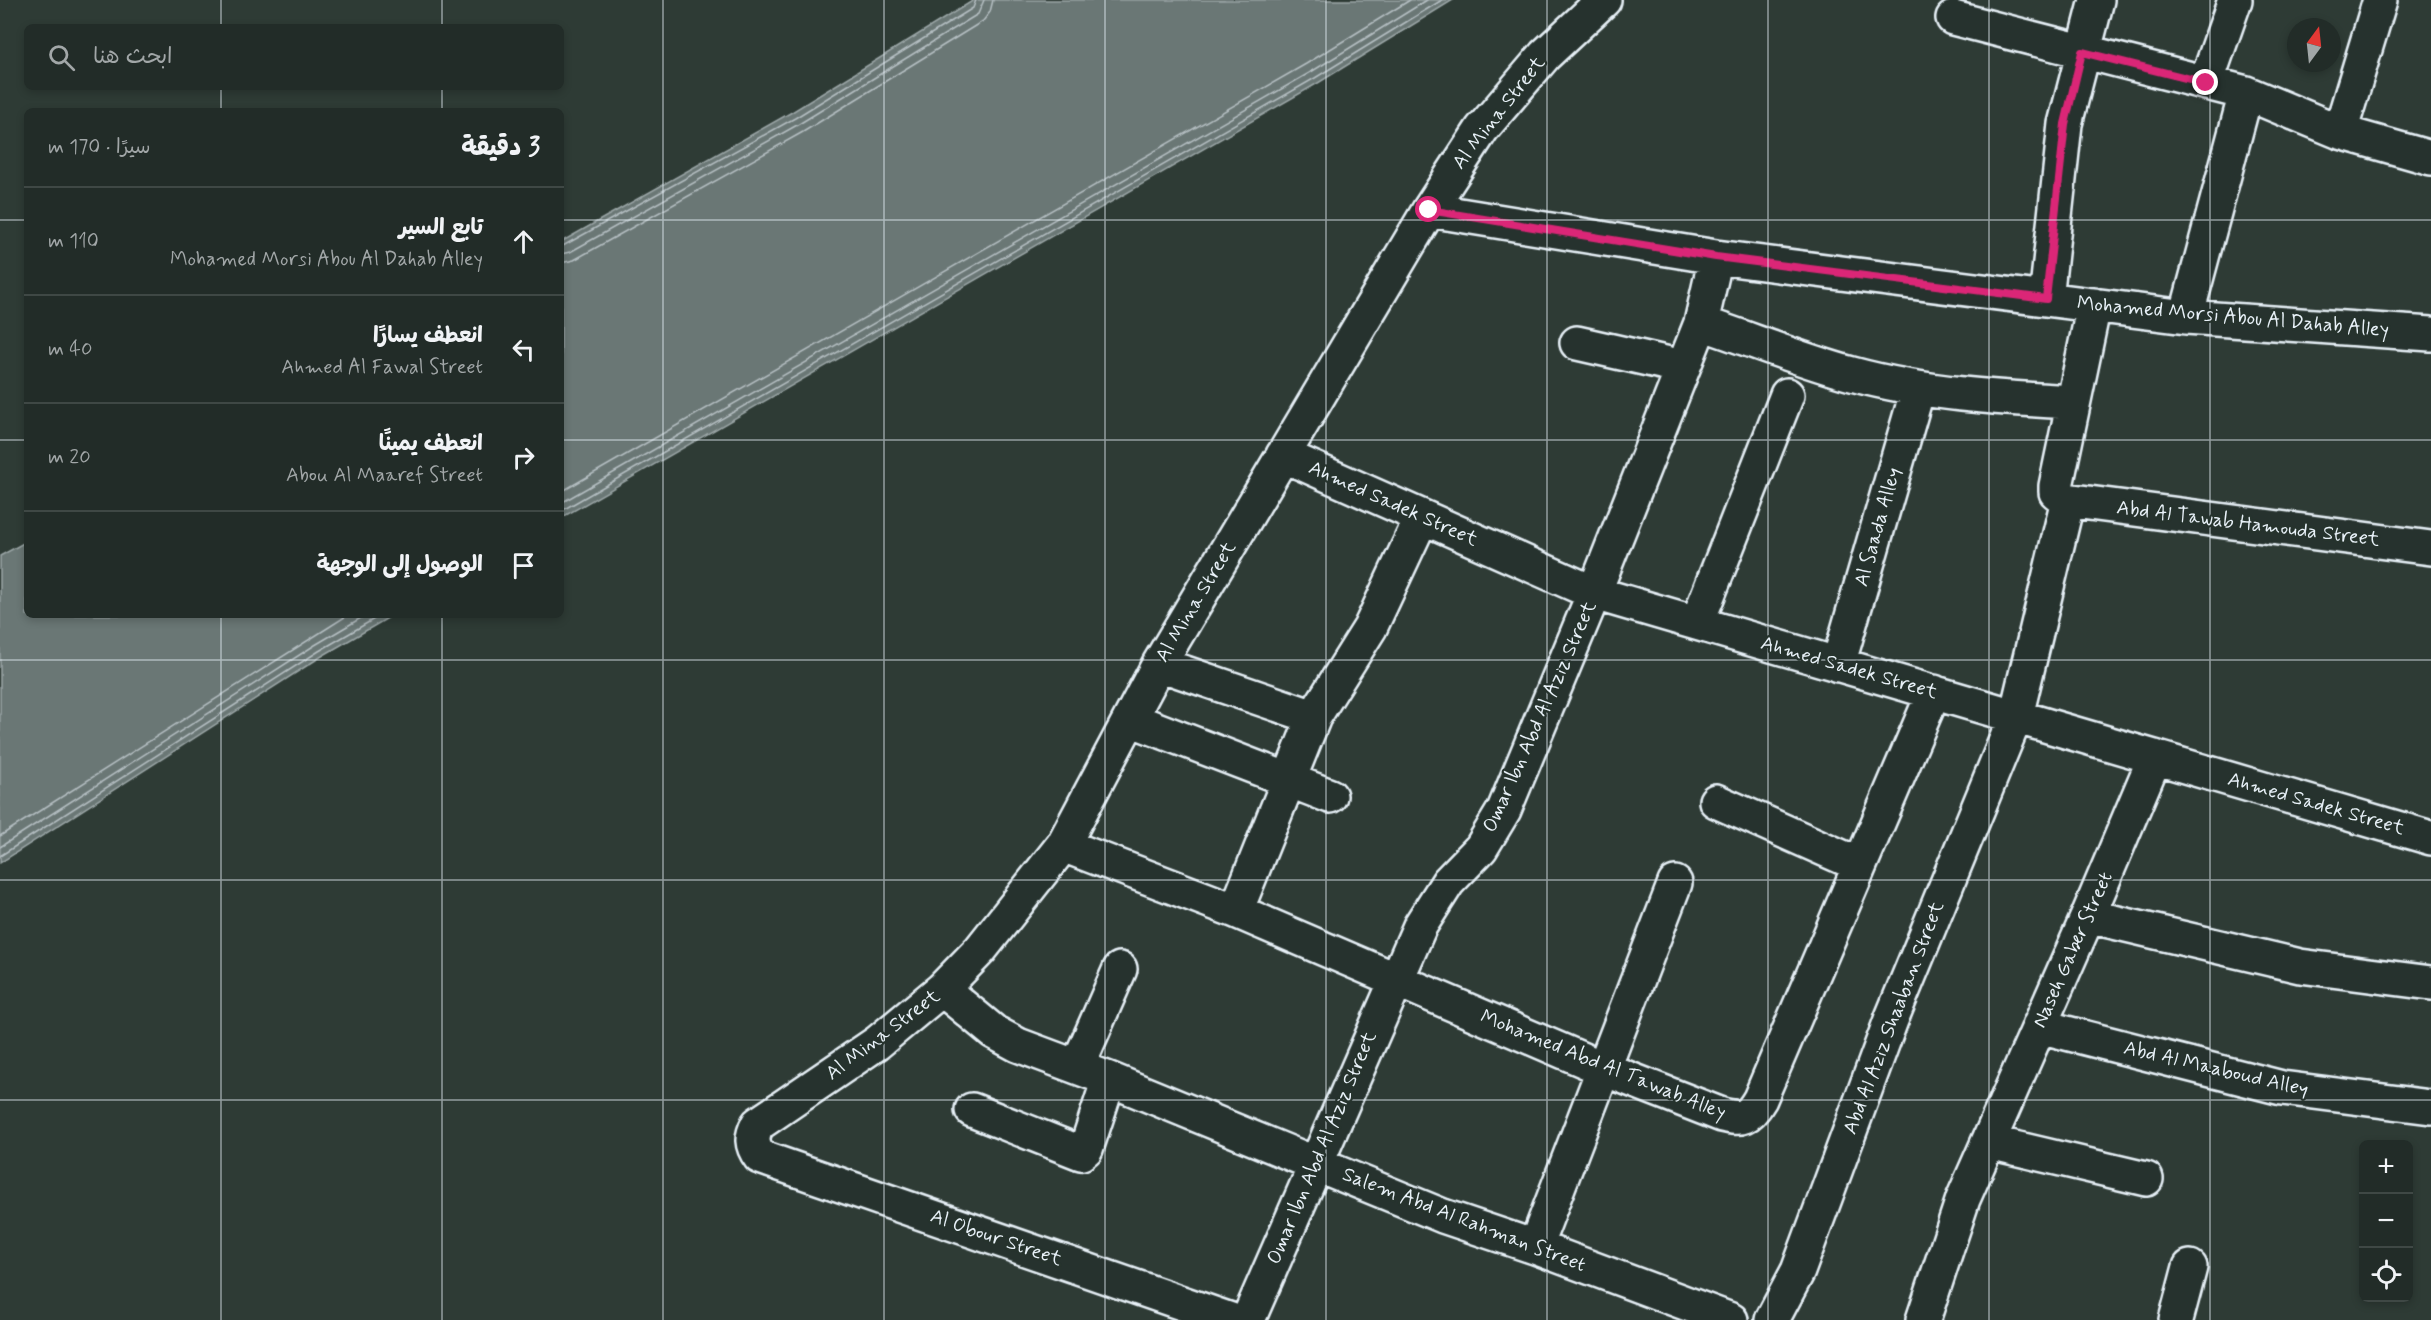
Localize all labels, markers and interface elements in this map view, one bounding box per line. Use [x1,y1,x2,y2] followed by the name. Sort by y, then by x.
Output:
[2287,18,2341,72] north arrow
[24,24,564,90] search box
[45,41,78,74] icon: search
[93,43,173,71] text: ابحث هنا
[1446,51,1552,175] street label: Al Mina Street
[2192,69,2218,95] route end
[461,131,540,165] text: 3 دقيقة
[48,134,151,161] text: سيرًا · 170 m
[1415,196,1441,222] route start
[399,214,483,242] text: تابع السير
[507,225,540,258] icon: ahead
[48,228,99,255] text: 110 m
[170,246,483,273] text: Mohamed Morsi Abou Al Dahab Alley
[2076,290,2390,344] street label: Mohamed Morsi Abou Al Dahab Alley
[373,322,483,350] text: انعطف يسارًا
[507,333,540,366] icon: left
[48,336,92,363] text: 40 m
[281,354,483,381] text: Ahmed Al Fawal Street
[379,430,483,458] text: انعطف يمينًا
[507,441,540,474] icon: right
[48,444,91,471] text: 20 m
[1304,455,1482,554] street label: Ahmed Sadek Street
[286,462,483,489] text: Abou Al Maaref Street
[1848,464,1908,590] street label: Al Saada Alley
[2115,494,2381,554] street label: Abd Al Tawab Hamouda Street
[1149,536,1243,667] street label: Al Mina Street
[507,549,540,582] icon: arrive
[316,551,483,579] text: الوصول إلى الوجهة
[1477,597,1603,837] street label: Omar Ibn Abd Al Aziz Street
[1758,630,1941,706] street label: Ahmed Sadek Street
[2225,766,2408,842] street label: Ahmed Sadek Street
[2026,868,2120,1032] street label: Naseh Gaber Street
[1837,898,1951,1138] street label: Abd Al Aziz Shaaban Street
[820,983,946,1087] street label: Al Mina Street
[1476,1003,1730,1127] street label: Mohamed Abd Al Tawab Alley
[1261,1027,1383,1269] street label: Omar Ibn Abd Al Aziz Street
[2121,1035,2311,1103] street label: Abd Al Maaboud Alley
[2359,1140,2413,1302] map controls
[2359,1140,2413,1194] button: +
[1338,1161,1590,1279] street label: Salem Abd Al Rahman Street
[2359,1194,2413,1248] button: −
[927,1203,1066,1273] street label: Al Obour Street
[2359,1248,2413,1302] button: locate

